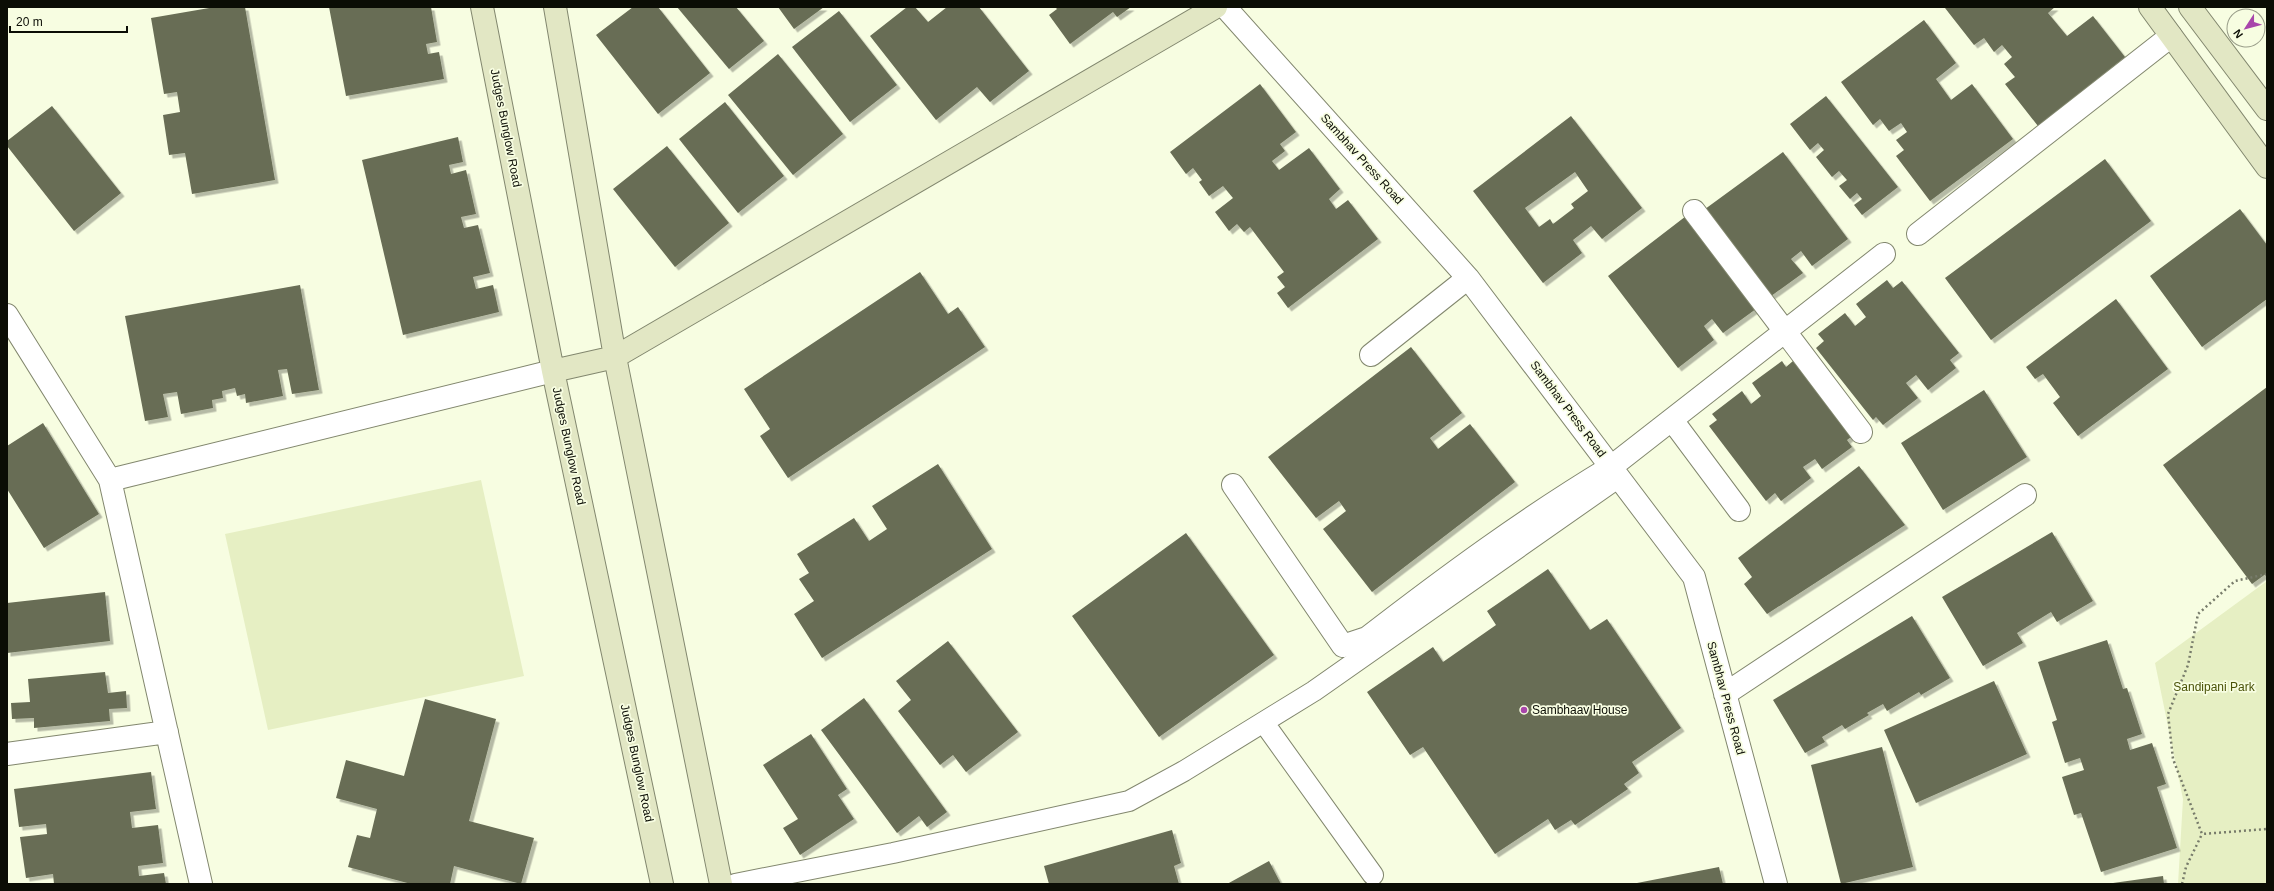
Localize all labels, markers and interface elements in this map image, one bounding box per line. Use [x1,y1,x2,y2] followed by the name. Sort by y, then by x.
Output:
[10,8,127,34] scale bar
[2226,8,2266,48] north arrow
[16,15,43,29] text: 20 m
[2231,27,2245,41] text: N
[488,68,524,188] street label: Judges Bunglow Road
[1318,111,1406,207] street label: Sambhav Press Road
[1527,358,1609,460] street label: Sambhav Press Road
[550,386,588,506] street label: Judges Bunglow Road
[1704,640,1748,756] street label: Sambhav Press Road
[2173,680,2256,694] park label: Sandipani Park
[618,703,656,823] street label: Judges Bunglow Road
[1532,703,1628,717] place label: Sambhaav House
[1519,705,1529,715] marker: Sambhaav House

